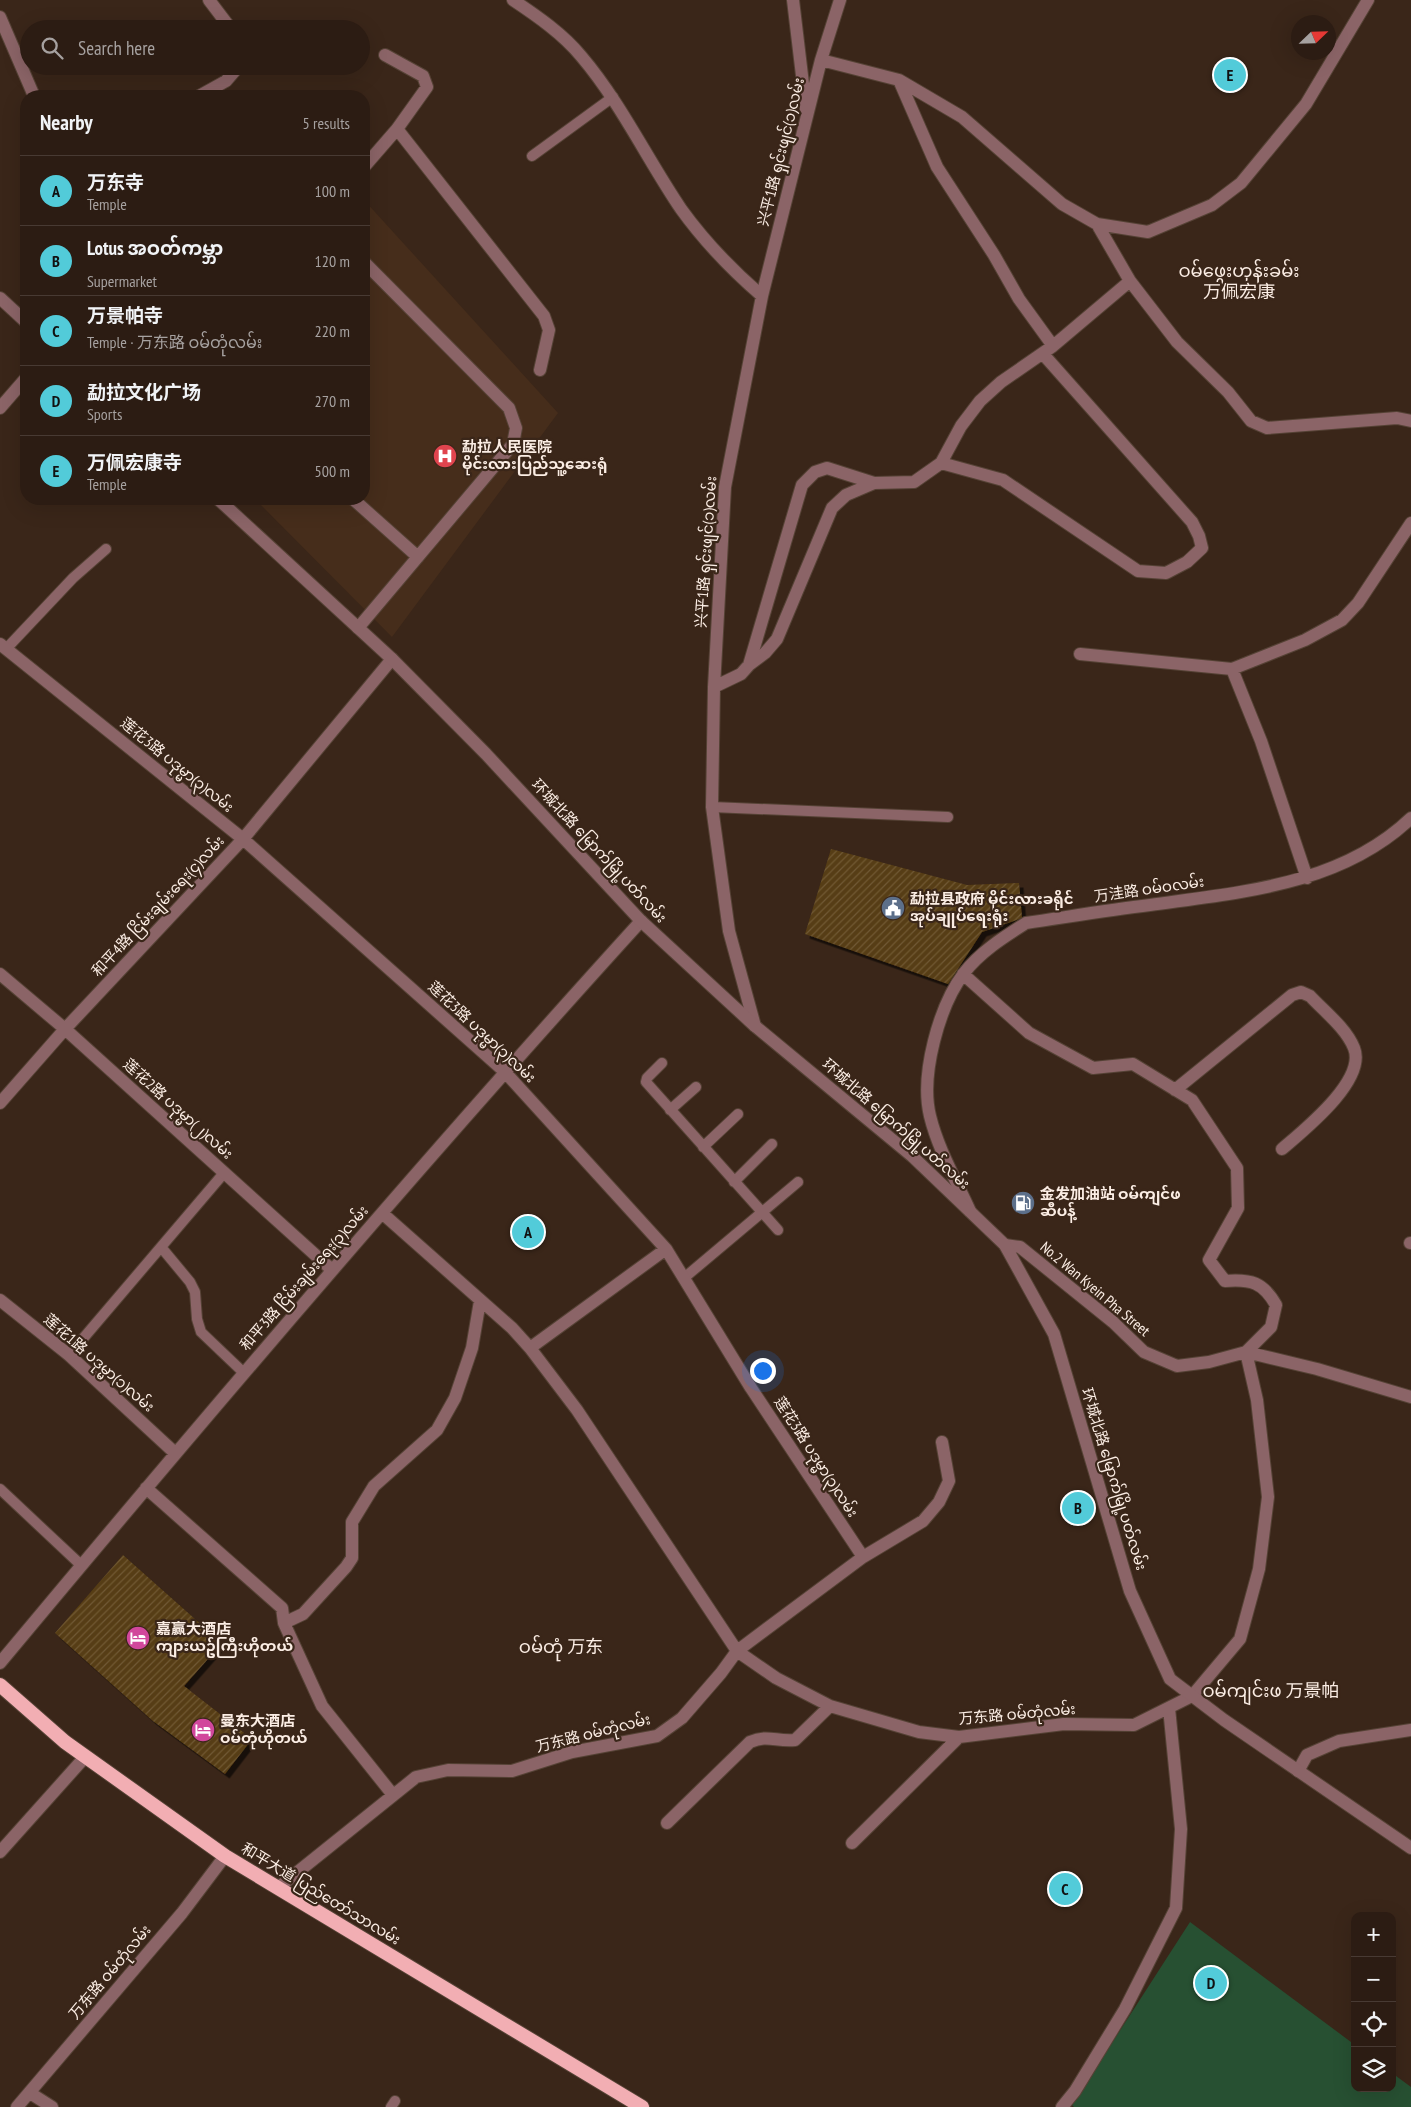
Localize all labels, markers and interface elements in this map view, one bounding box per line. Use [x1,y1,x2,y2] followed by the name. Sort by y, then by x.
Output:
[1291,15,1336,60] north arrow
[20,20,370,75] search box
[38,34,66,62] icon: search
[78,36,155,60] text: Search here
[1214,56,1246,94] pin: E
[753,76,811,229] street label: 兴平1路 ရှင်းဖျင်(၁)လမ်း
[40,109,93,136] text: Nearby
[303,113,350,133] text: 5 results
[87,170,144,194] text: 万东寺
[52,181,60,201] text: A
[315,181,350,201] text: 100 m
[87,194,127,214] text: Temple
[87,236,223,260] text: Lotus အဝတ်ကမ္ဘာ
[52,251,60,271] text: B
[315,251,350,271] text: 120 m
[1178,258,1300,303] district label: ဝမ်ဖွေးဟုန်းခမ်း 万佩宏康
[87,271,157,291] text: Supermarket
[87,303,163,327] text: 万景帕寺
[52,321,60,341] text: C
[315,321,350,341] text: 220 m
[87,332,262,352] text: Temple · 万东路 ဝမ်တုံလမ်း
[87,380,201,404] text: 勐拉文化广场
[52,391,60,411] text: D
[315,391,350,411] text: 270 m
[87,404,122,424] text: Sports
[462,437,607,476] place label: 勐拉人民医院 မိုင်းလားပြည်သူ့ဆေးရုံ
[432,443,458,469] hospital icon: 勐拉人民医院 မိုင်းလားပြည်သူ့ဆေးရုံ
[87,450,182,474] text: 万佩宏康寺
[53,461,59,481] text: E
[315,461,350,481] text: 500 m
[87,474,127,494] text: Temple
[691,475,723,629] street label: 兴平1路 ရှင်းဖျင်(၁)လမ်း
[115,713,238,819] street label: 莲花3路 ပဒုမ္မာ(၃)လမ်း
[526,775,671,928] street label: 环城北路 မြောက်မြို့ပတ်လမ်း
[87,831,230,982] street label: 和平4路 ငြိမ်းချမ်းရေး(၄)လမ်း
[1093,871,1205,906] street label: 万洼路 ဝမ်ဝလမ်း
[910,889,1074,928] place label: 勐拉县政府 မိုင်းလားခရိုင် အုပ်ချုပ်ရေးရုံး
[880,895,906,921] public building icon: 勐拉县政府 မိုင်းလားခရိုင် အုပ်ချုပ်ရေးရုံး
[422,977,540,1089] street label: 莲花3路 ပဒုမ္မာ(၃)လမ်း
[117,1054,237,1165] street label: 莲花2路 ပဒုမ္မာ(၂)လမ်း
[817,1054,974,1195] street label: 环城北路 မြောက်မြို့ပတ်လမ်း
[1040,1184,1181,1223] place label: 金发加油站 ဝမ်ကျင်ဖ ဆီပန့်
[1010,1190,1036,1216] fuel station icon: 金发加油站 ဝမ်ကျင်ဖ ဆီပန့်
[235,1201,374,1356] street label: 和平3路 ငြိမ်းချမ်းရေး(၃)လမ်း
[512,1213,544,1251] pin: A
[1037,1237,1154,1340] street label: No.2 Wan Kyein Pha Street
[38,1309,158,1418] street label: 莲花1路 ပဒုမ္မာ(၁)လမ်း
[750,1358,776,1384] your location
[1075,1385,1151,1573] street label: 环城北路 မြောက်မြို့ပတ်လမ်း
[767,1393,863,1522] street label: 莲花3路 ပဒုမ္မာ(၃)လမ်း
[1062,1489,1094,1527] pin: B
[156,1619,293,1658] place label: 嘉赢大酒店 ကျားယဥ်ကြီးဟိုတယ်
[125,1625,151,1651] hotel icon: 嘉赢大酒店 ကျားယဥ်ကြီးဟိုတယ်
[519,1634,603,1662] district label: ဝမ်တုံ 万东
[1202,1678,1340,1706] district label: ဝမ်ကျင်းဖ 万景帕
[958,1699,1077,1731] street label: 万东路 ဝမ်တုံလမ်း
[534,1709,653,1759] street label: 万东路 ဝမ်တုံလမ်း
[220,1711,307,1750] place label: 曼东大酒店 ဝမ်တုံဟိုတယ်
[190,1717,216,1743] hotel icon: 曼东大酒店 ဝမ်တုံဟိုတယ်
[237,1838,404,1951] street label: 和平大道 ပြည်တော်သာလမ်း
[1049,1870,1081,1908] pin: C
[1351,1912,1396,2092] map controls
[1351,1912,1396,1957] button: +
[65,1921,157,2025] street label: 万东路 ဝမ်တုံလမ်း
[1351,1957,1396,2002] button: −
[1195,1964,1227,2002] pin: D
[1351,2002,1396,2047] button: locate
[1351,2047,1396,2092] button: layers

